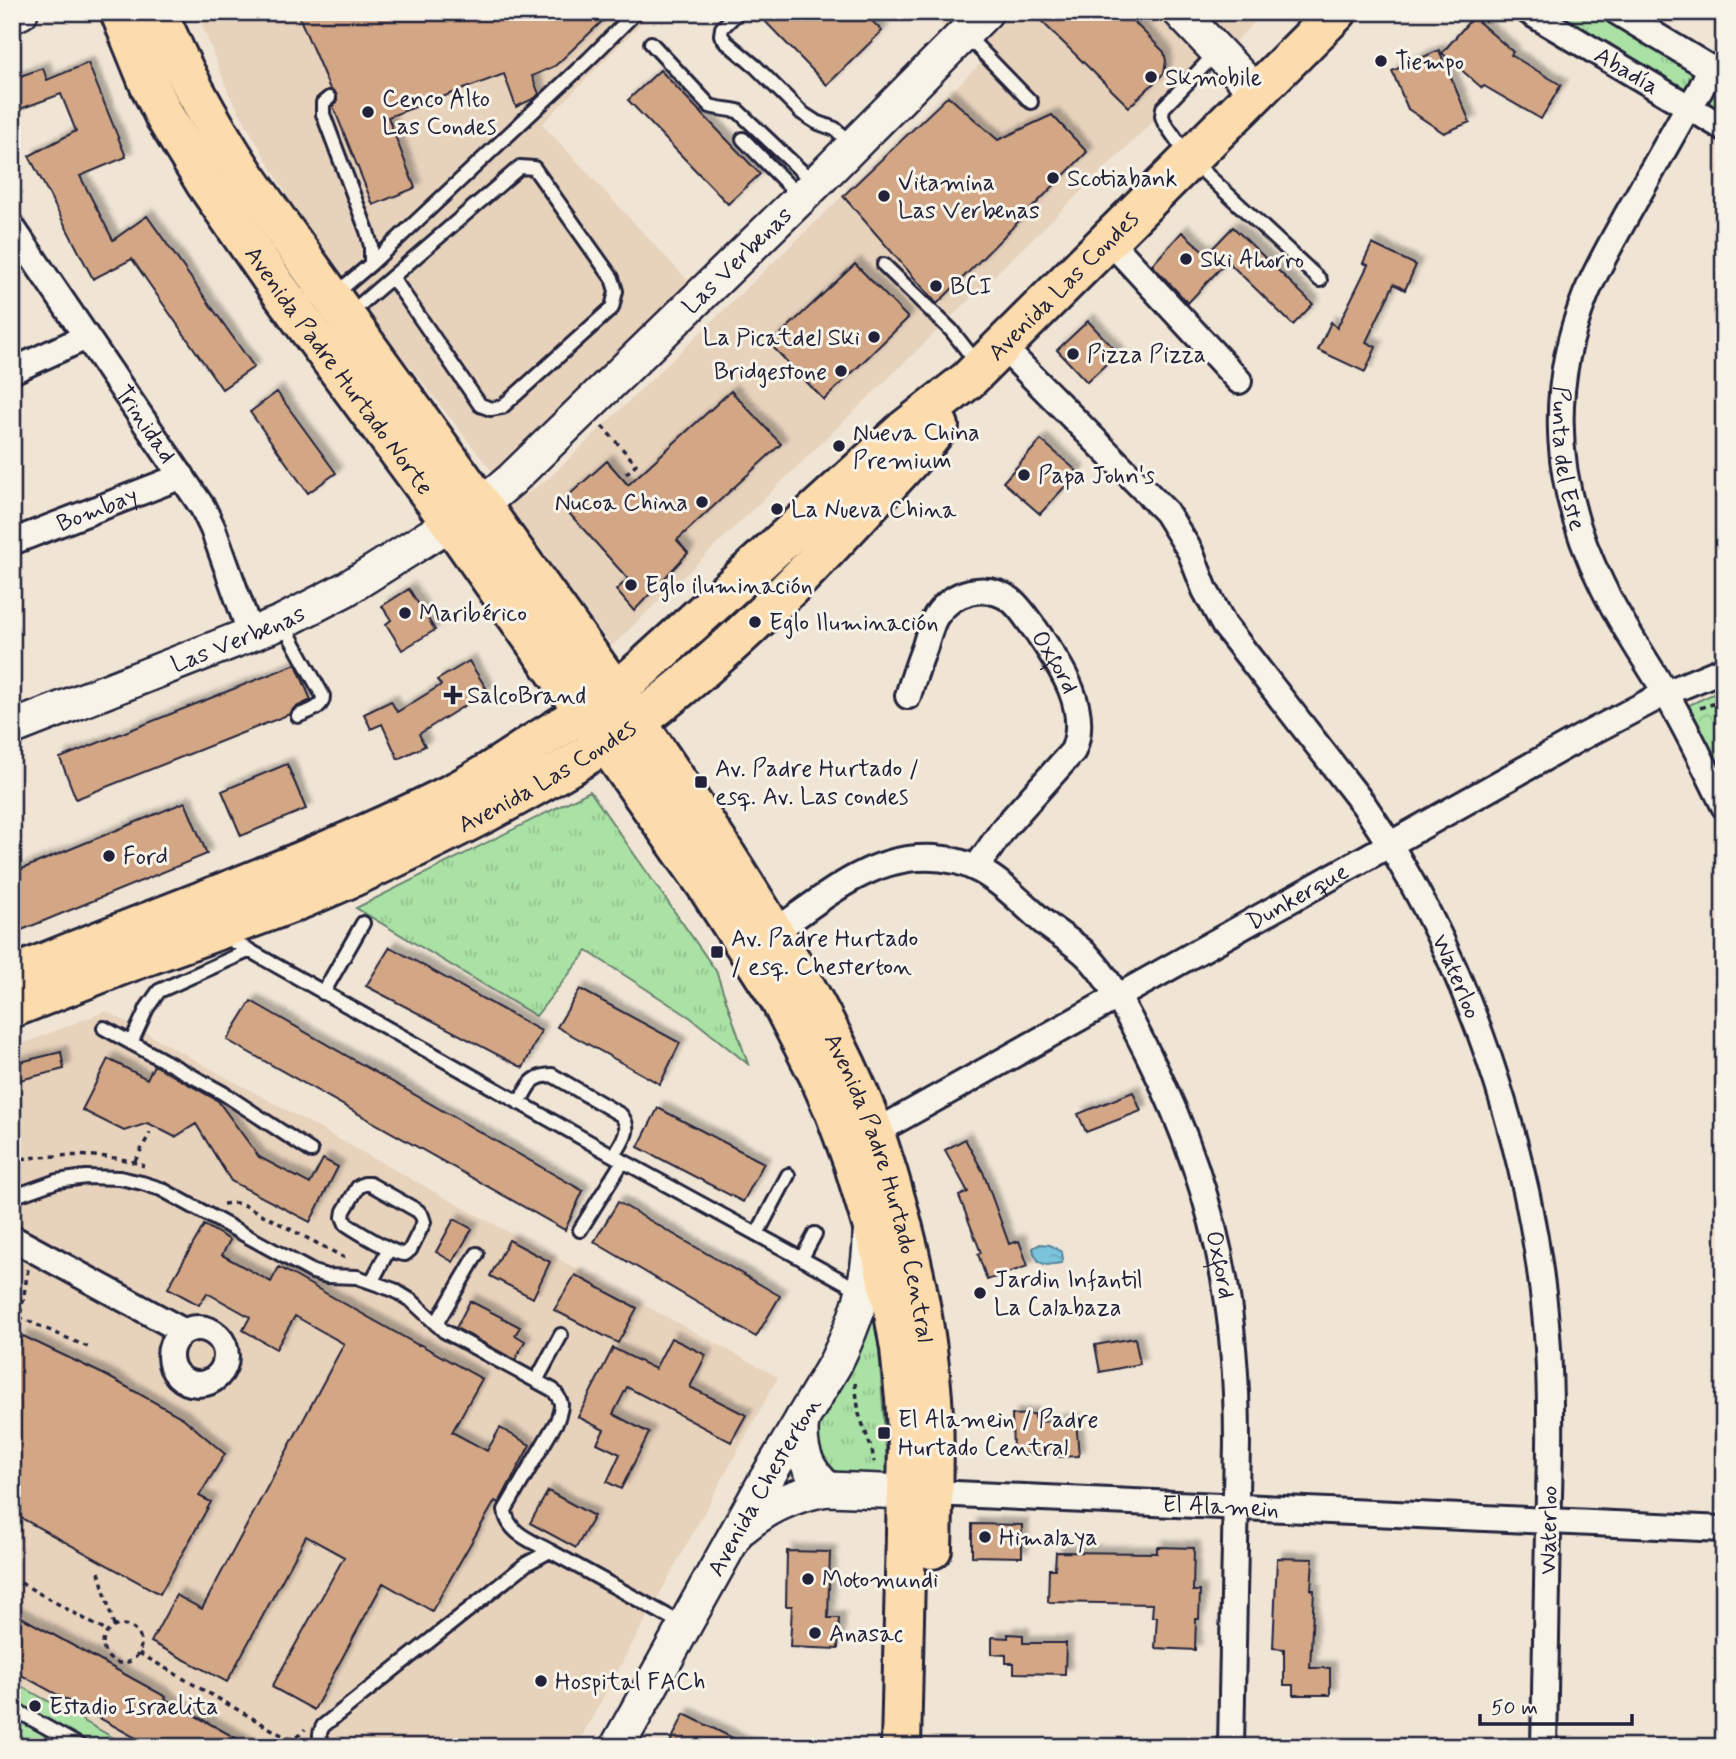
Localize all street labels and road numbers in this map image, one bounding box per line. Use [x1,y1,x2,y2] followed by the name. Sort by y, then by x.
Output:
[1588,40,1664,103] street label: Abadía
[676,200,800,322] street label: Las Verbenas
[982,204,1146,368] street label: Avenida Las Condes
[237,240,440,502] street label: Avenida Padre Hurtado Norte
[107,380,182,470] street label: Trinidad
[1544,385,1592,535] street label: Punta del Este
[52,481,142,540] street label: Bombay
[167,598,311,681] street label: Las Verbenas
[1023,624,1085,699] street label: Oxford
[453,713,643,841] street label: Avenida Las Condes
[1241,856,1355,938] street label: Dunkerque
[1424,930,1487,1023] street label: Waterloo
[816,1028,940,1345] street label: Avenida Padre Hurtado Central
[1197,1228,1241,1301] street label: Oxford
[701,1391,829,1582] street label: Avenida Chesterton
[1533,1485,1566,1575] street label: Waterloo
[1162,1489,1280,1526] street label: El Alamein

